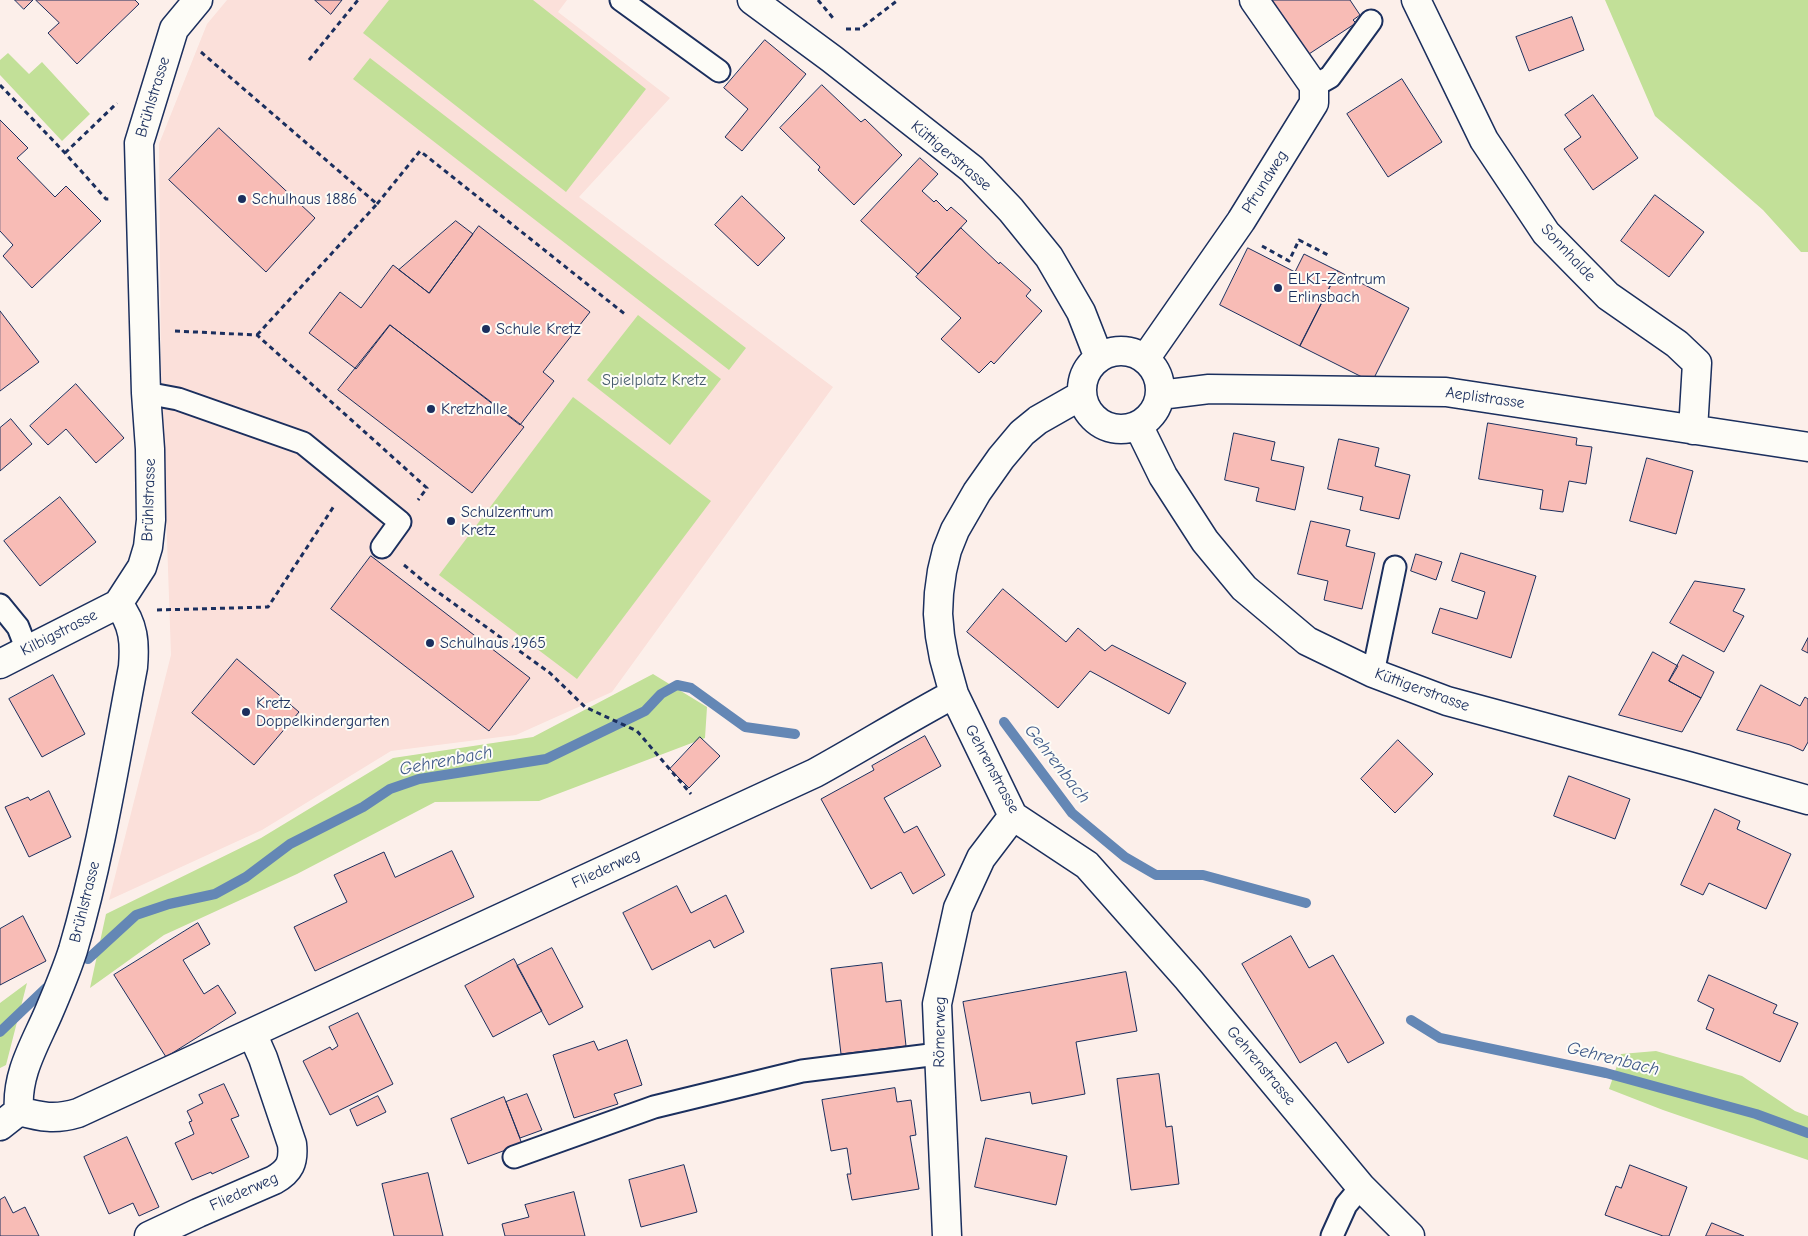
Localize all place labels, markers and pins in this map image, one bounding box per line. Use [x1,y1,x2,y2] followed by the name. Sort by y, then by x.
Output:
[252,189,357,209] place label: Schulhaus 1886
[236,193,248,205] marker: Schulhaus 1886
[1288,269,1386,307] place label: ELKI-Zentrum Erlinsbach
[1272,282,1284,294] marker: ELKI-Zentrum Erlinsbach
[496,319,581,339] place label: Schule Kretz
[480,323,492,335] marker: Schule Kretz
[441,399,507,419] place label: Kretzhalle
[425,403,437,415] marker: Kretzhalle
[461,502,554,540] place label: Schulzentrum Kretz
[445,515,457,527] marker: Schulzentrum Kretz
[440,633,546,653] place label: Schulhaus 1965
[424,637,436,649] marker: Schulhaus 1965
[256,693,390,731] place label: Kretz Doppelkindergarten
[240,706,252,718] marker: Kretz Doppelkindergarten

